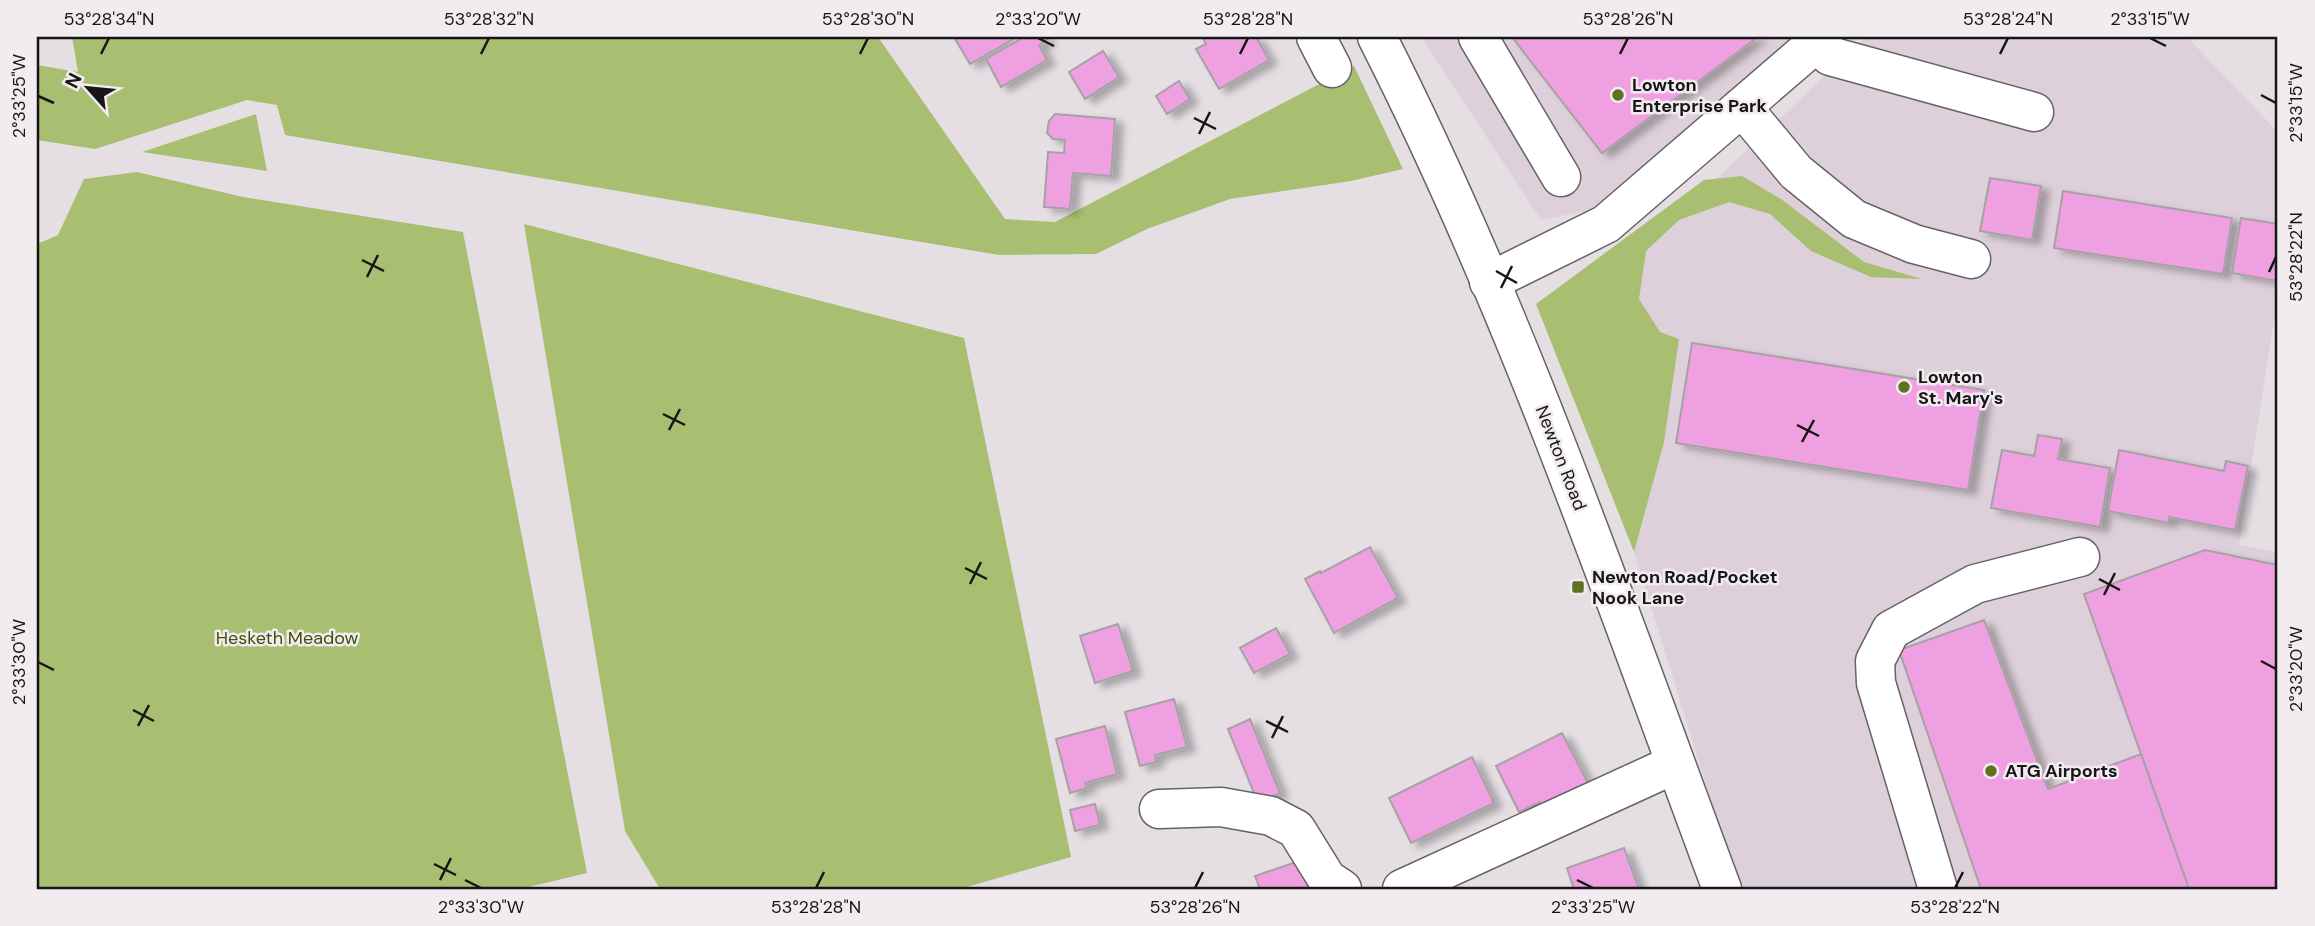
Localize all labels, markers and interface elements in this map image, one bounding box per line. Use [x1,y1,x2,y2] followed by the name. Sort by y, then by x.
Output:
[64,7,154,31] text: 53°28'34"N
[444,7,534,31] text: 53°28'32"N
[822,7,914,31] text: 53°28'30"N
[995,7,1081,31] text: 2°33'20"W
[1203,7,1293,31] text: 53°28'28"N
[1582,7,1674,31] text: 53°28'26"N
[1963,7,2053,31] text: 53°28'24"N
[2110,7,2190,31] text: 2°33'15"W
[52,52,122,122] north arrow
[7,54,31,138] text: 2°33'25"W
[2284,63,2308,143] text: 2°33'15"W
[59,69,88,92] text: N
[1632,73,1767,118] place label: Lowton Enterprise Park
[1610,87,1626,103] marker: Lowton Enterprise Park
[2284,212,2308,302] text: 53°28'22"N
[1918,365,2003,410] place label: Lowton St. Mary's
[1896,379,1912,395] marker: Lowton St. Mary's
[1530,402,1592,514] street label: Newton Road
[1592,565,1778,610] place label: Newton Road/Pocket Nook Lane
[1570,579,1586,595] marker: Newton Road/Pocket Nook Lane
[7,619,31,705] text: 2°33'30"W
[216,626,359,650] park label: Hesketh Meadow
[2284,626,2308,712] text: 2°33'20"W
[2005,759,2118,783] place label: ATG Airports
[1983,763,1999,779] marker: ATG Airports
[438,895,524,919] text: 2°33'30"W
[771,895,861,919] text: 53°28'28"N
[1149,895,1241,919] text: 53°28'26"N
[1551,895,1635,919] text: 2°33'25"W
[1910,895,2000,919] text: 53°28'22"N

